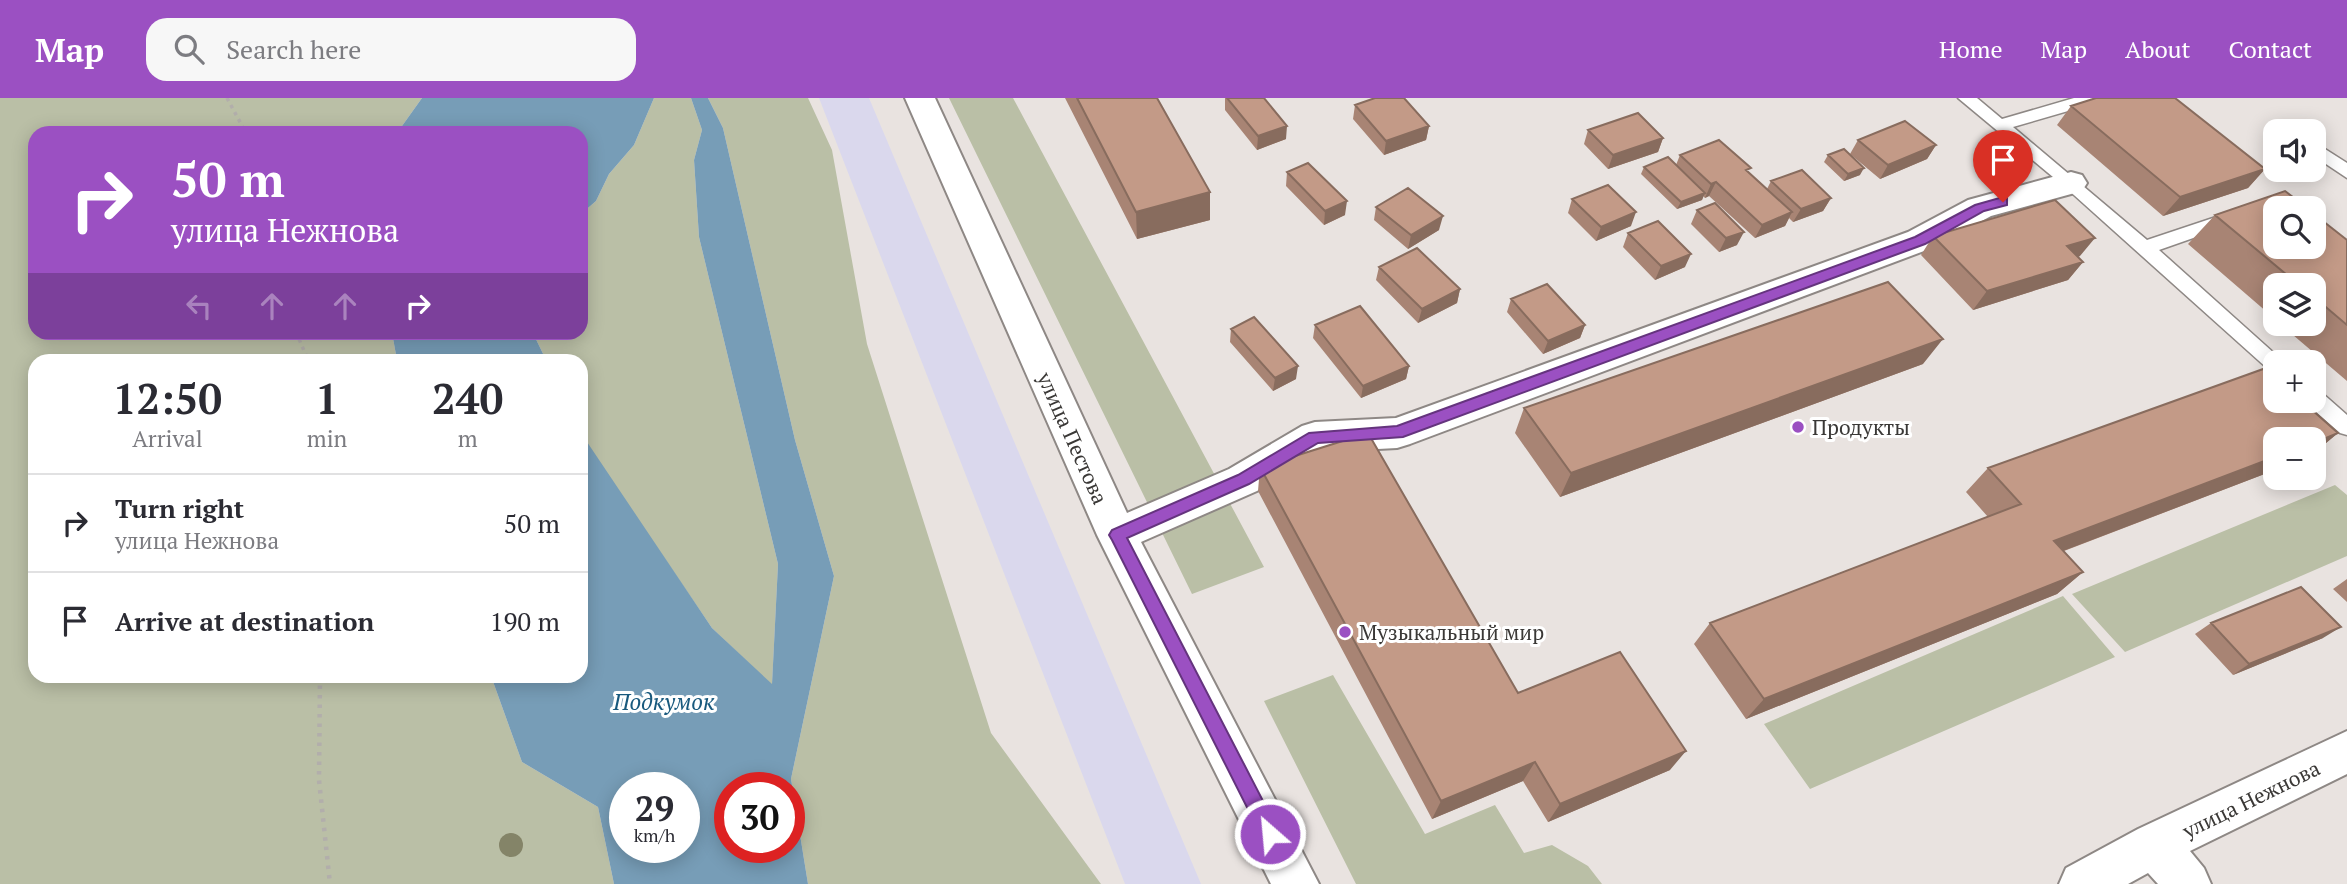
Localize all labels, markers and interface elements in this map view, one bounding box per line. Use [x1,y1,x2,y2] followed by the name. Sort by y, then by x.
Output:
[146,18,636,81] search box
[35,28,104,71] text: Map
[170,30,208,68] icon: search
[226,32,361,66] text: Search here
[1939,33,2003,65] text: Home
[2041,33,2087,65] text: Map
[2125,33,2191,65] text: About
[2229,33,2312,65] text: Contact
[2263,119,2326,490] map controls
[2263,119,2326,182] button: sound
[1973,130,2033,202] pin
[1984,141,2022,179] icon: arrive
[171,146,285,211] text: 50 m
[56,154,147,245] icon: right
[2263,196,2326,259] button: search
[171,209,399,251] text: улица Нежнова
[2263,273,2326,336] button: layers
[180,287,218,325] icon: left
[253,287,291,325] icon: ahead
[326,287,364,325] icon: ahead
[399,287,437,325] icon: right
[2263,350,2326,413] button: +
[1031,367,1115,509] street label: улица Пестова
[113,370,222,426] text: 12:50
[315,370,339,426] text: 1
[432,370,503,426] text: 240
[1812,413,1910,441] place label: Продукты
[1790,419,1806,435] marker: Продукты
[132,423,203,454] text: Arrival
[307,423,347,454] text: min
[458,423,478,454] text: m
[2263,427,2326,490] button: −
[115,491,244,525] text: Turn right
[56,504,94,542] icon: right
[504,506,560,540] text: 50 m
[115,525,279,556] text: улица Нежнова
[56,602,94,640] icon: arrive
[115,604,374,638] text: Arrive at destination
[490,604,560,638] text: 190 m
[1359,618,1544,646] place label: Музыкальный мир
[1337,624,1353,640] marker: Музыкальный мир
[612,686,715,717] water label: Подкумок
[2177,753,2325,845] street label: улица Нежнова
[714,772,805,863] speed limit sign: 30
[635,785,674,831] text: 29
[1233,797,1307,871] position arrow
[634,823,675,847] text: km/h

